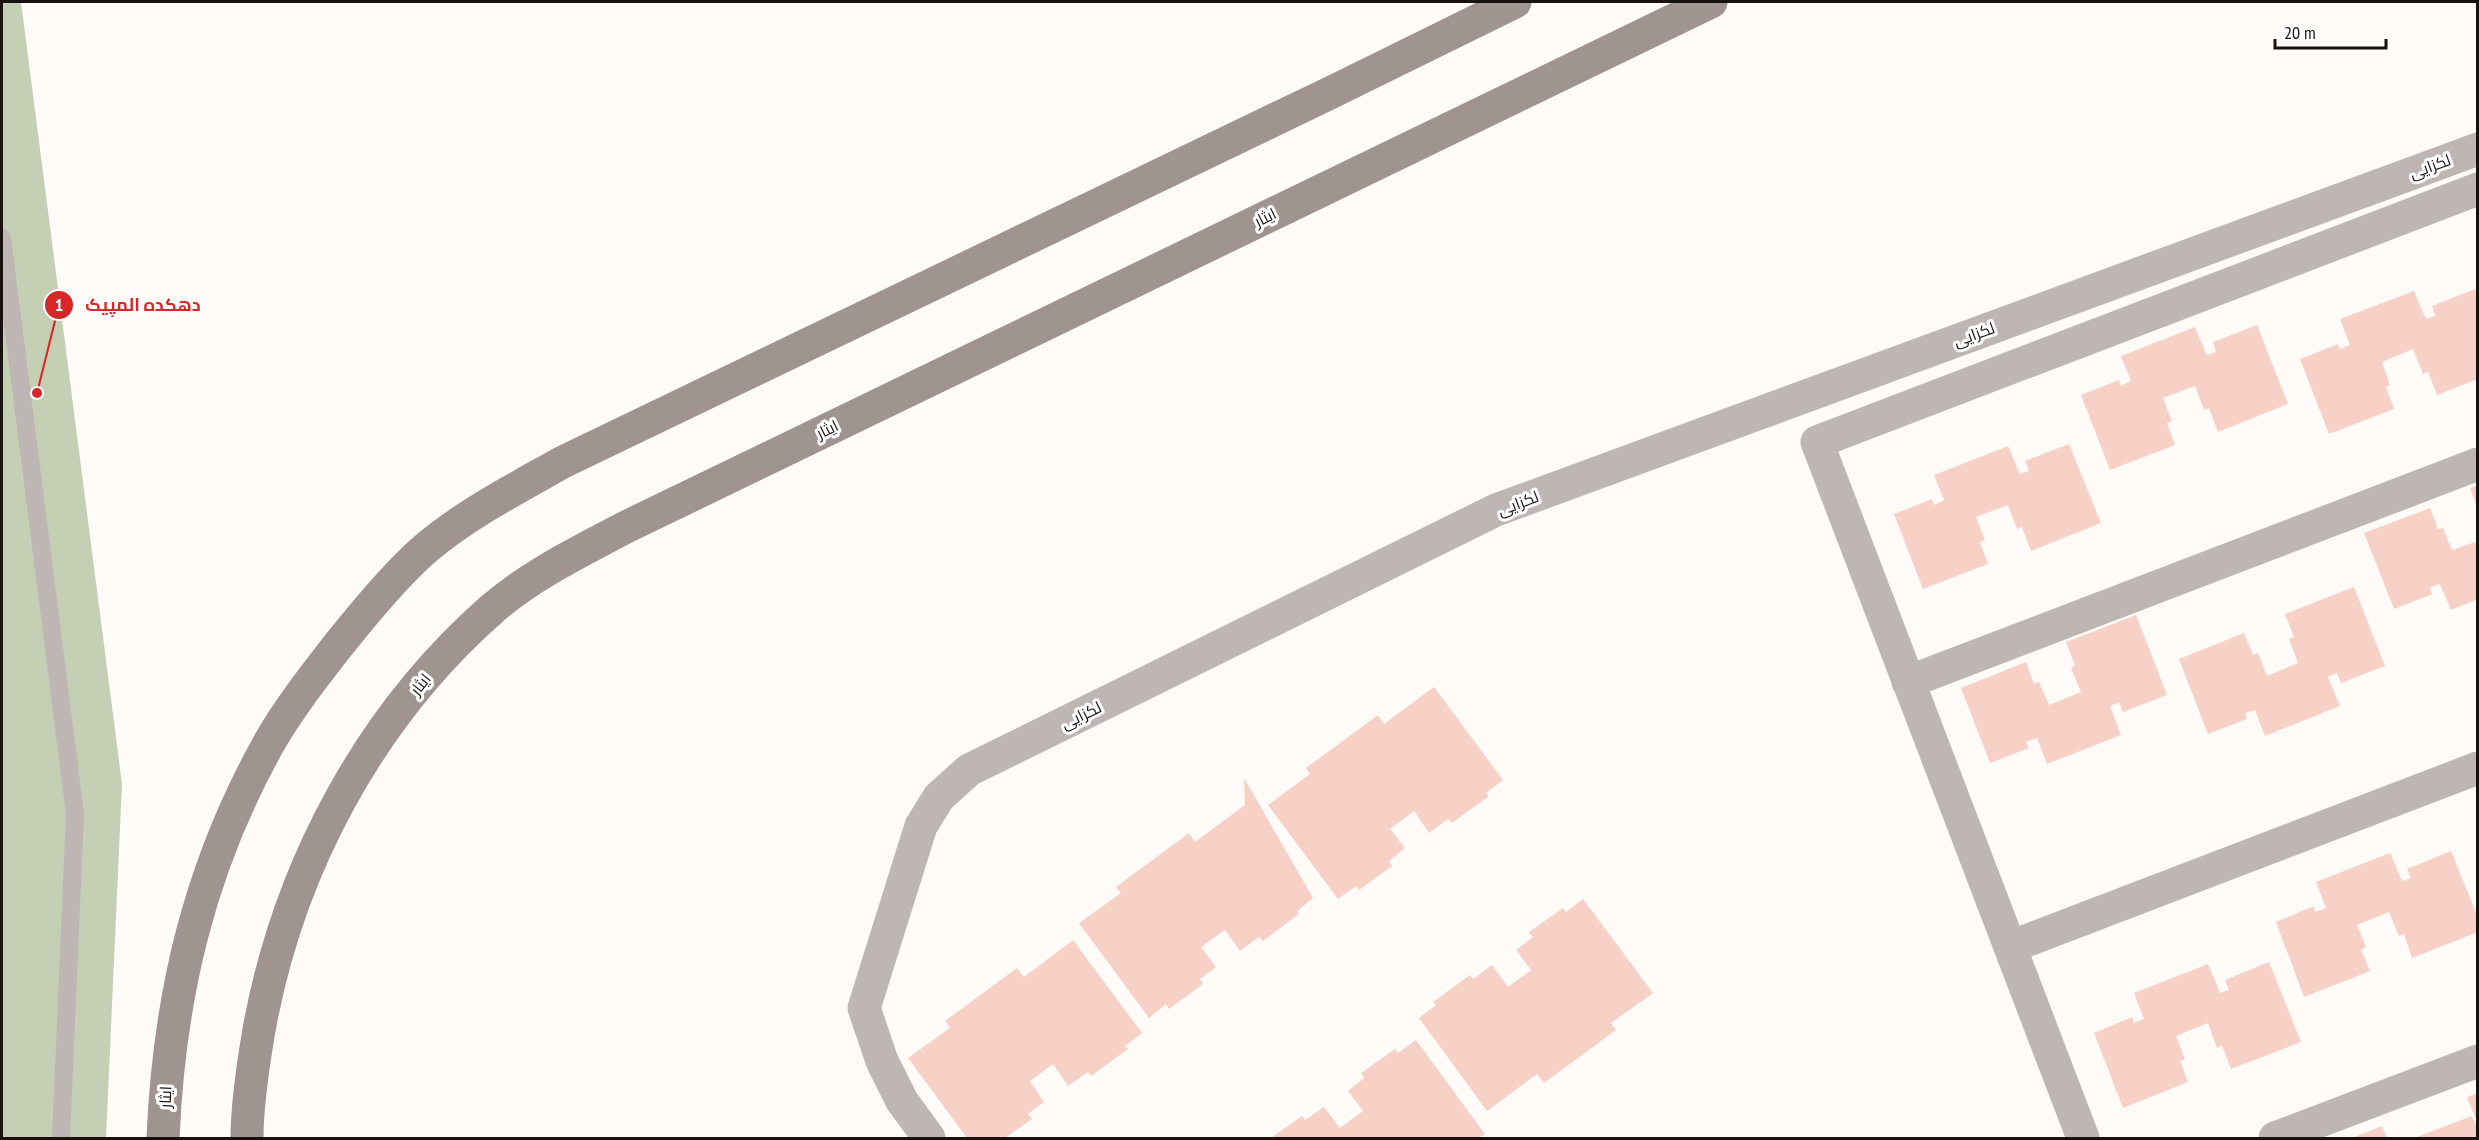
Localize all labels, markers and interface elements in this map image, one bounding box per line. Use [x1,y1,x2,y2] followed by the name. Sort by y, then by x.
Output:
[2275,12,2386,50] scale bar
[2284,21,2316,44] text: 20 m
[2407,149,2454,184] street label: لکزایی
[1250,203,1279,231] street label: ایثار
[44,287,213,323] callout: دهکده المپیک
[55,293,63,316] text: 1
[85,293,201,317] text: دهکده المپیک
[1951,317,1998,352] street label: لکزایی
[812,415,841,443] street label: ایثار
[1495,486,1542,521] street label: لکزایی
[405,669,435,700] street label: ایثار
[1058,697,1105,734] street label: لکزایی
[155,1086,175,1109] street label: ایثار

